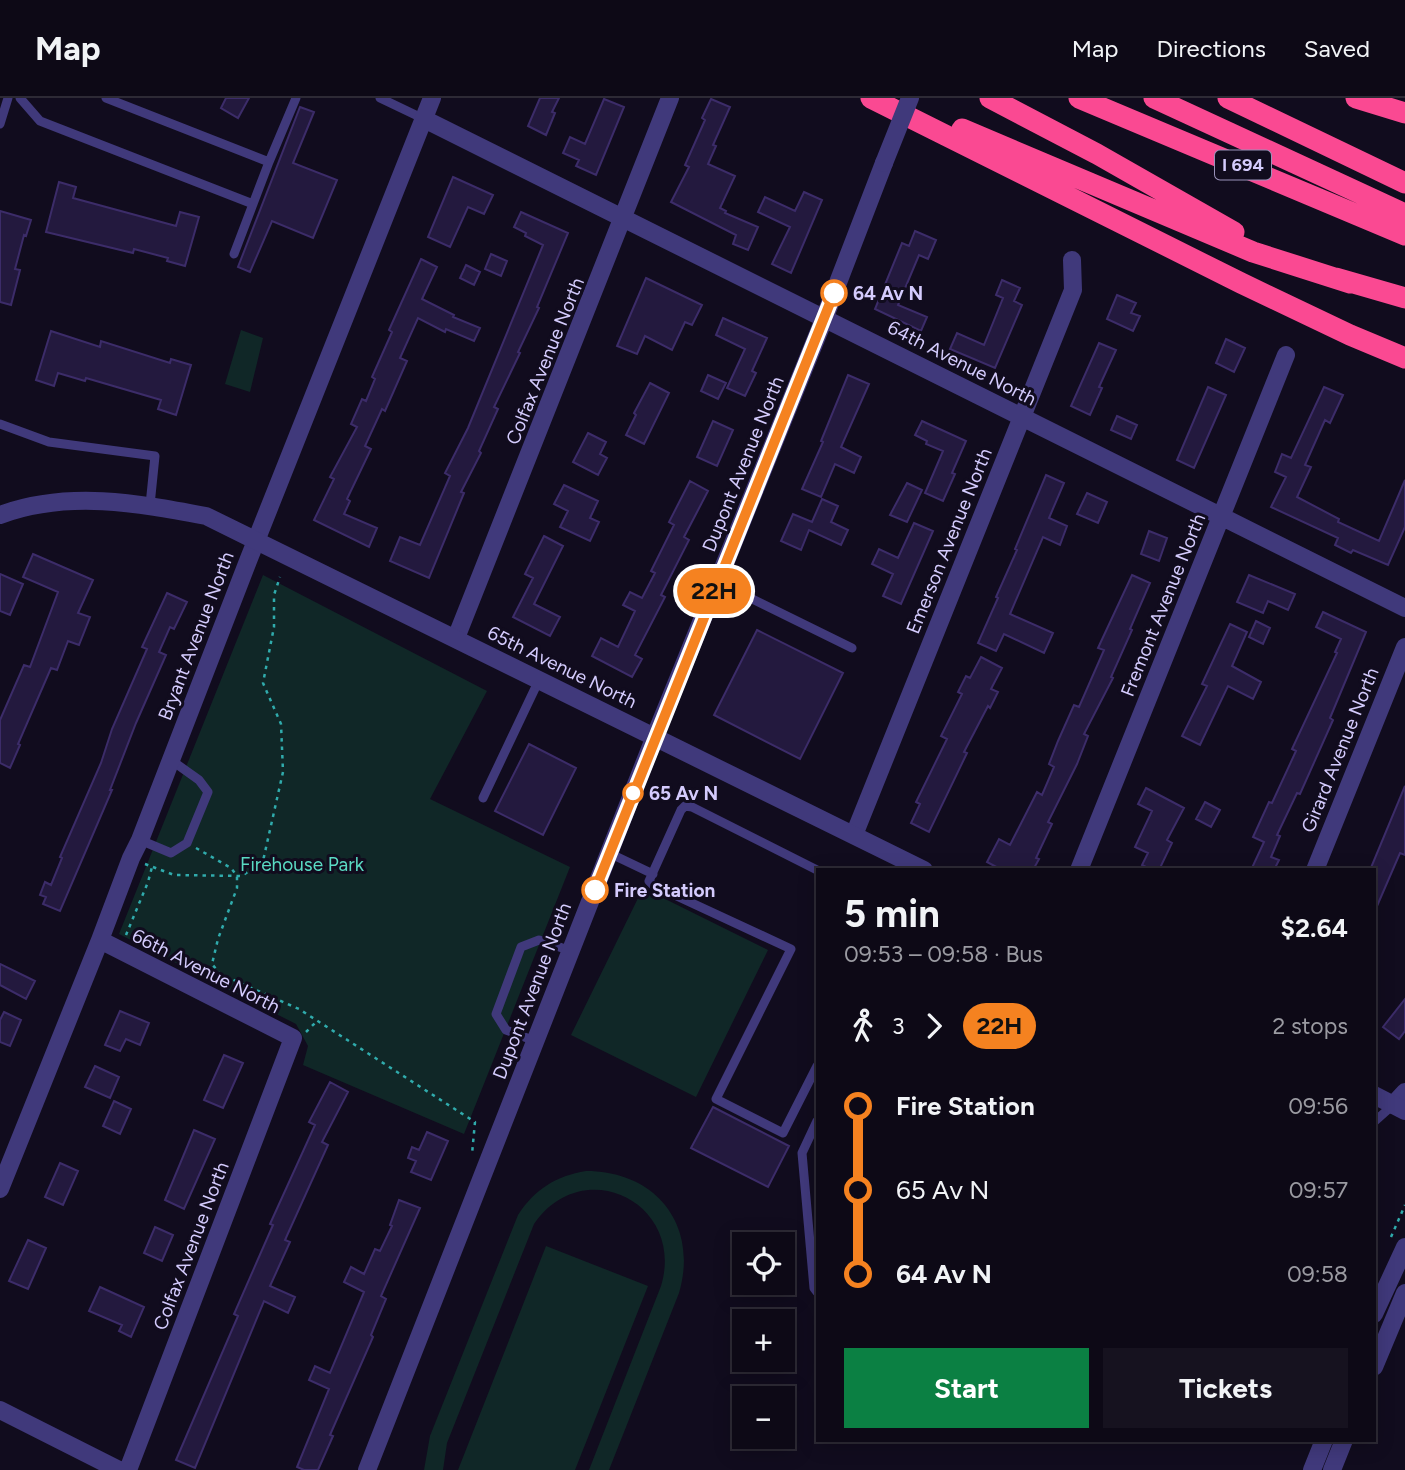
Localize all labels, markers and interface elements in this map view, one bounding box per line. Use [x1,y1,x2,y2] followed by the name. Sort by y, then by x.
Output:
[35,29,101,68] text: Map
[1072,34,1118,63] text: Map
[1156,34,1266,63] text: Directions
[1304,34,1370,63] text: Saved
[1215,150,1271,180] road number: I 694
[501,274,589,448] street label: Colfax Avenue North
[821,280,847,306] marker: 64 Av N
[853,282,923,305] place label: 64 Av N
[884,316,1040,410] street label: 64th Avenue North
[697,373,789,555] street label: Dupont Avenue North
[901,445,997,637] street label: Emerson Avenue North
[1116,510,1210,700] street label: Fremont Avenue North
[153,548,239,724] street label: Bryant Avenue North
[674,568,754,614] line badge: 22H
[691,576,737,605] text: 22H
[484,621,640,713] street label: 65th Avenue North
[1296,664,1384,836] street label: Girard Avenue North
[649,782,718,805] place label: 65 Av N
[623,783,643,803] marker: 65 Av N
[240,853,365,876] park label: Firehouse Park
[582,877,608,903] marker: Fire Station
[614,879,715,902] place label: Fire Station
[844,891,940,937] text: 5 min
[488,899,576,1083] street label: Dupont Avenue North
[1281,912,1348,944] text: $2.64
[128,924,284,1018] street label: 66th Avenue North
[844,940,1043,968] text: 09:53 – 09:58 · Bus
[844,1007,882,1045] icon: walk
[915,1007,953,1045] icon: forward
[977,1011,1022,1040] text: 22H
[892,1012,905,1040] text: 3
[1272,1012,1348,1040] text: 2 stops
[896,1090,1035,1122] text: Fire Station
[1288,1092,1348,1120] text: 09:56
[148,1159,234,1333] street label: Colfax Avenue North
[896,1174,989,1206] text: 65 Av N
[1289,1176,1348,1204] text: 09:57
[732,1232,795,1449] map controls
[732,1232,795,1295] button: locate
[896,1258,992,1290] text: 64 Av N
[1287,1260,1348,1288] text: 09:58
[732,1309,795,1372] button: +
[844,1348,1089,1428] button: Start
[1103,1348,1348,1428] button: Tickets
[732,1386,795,1449] button: −

